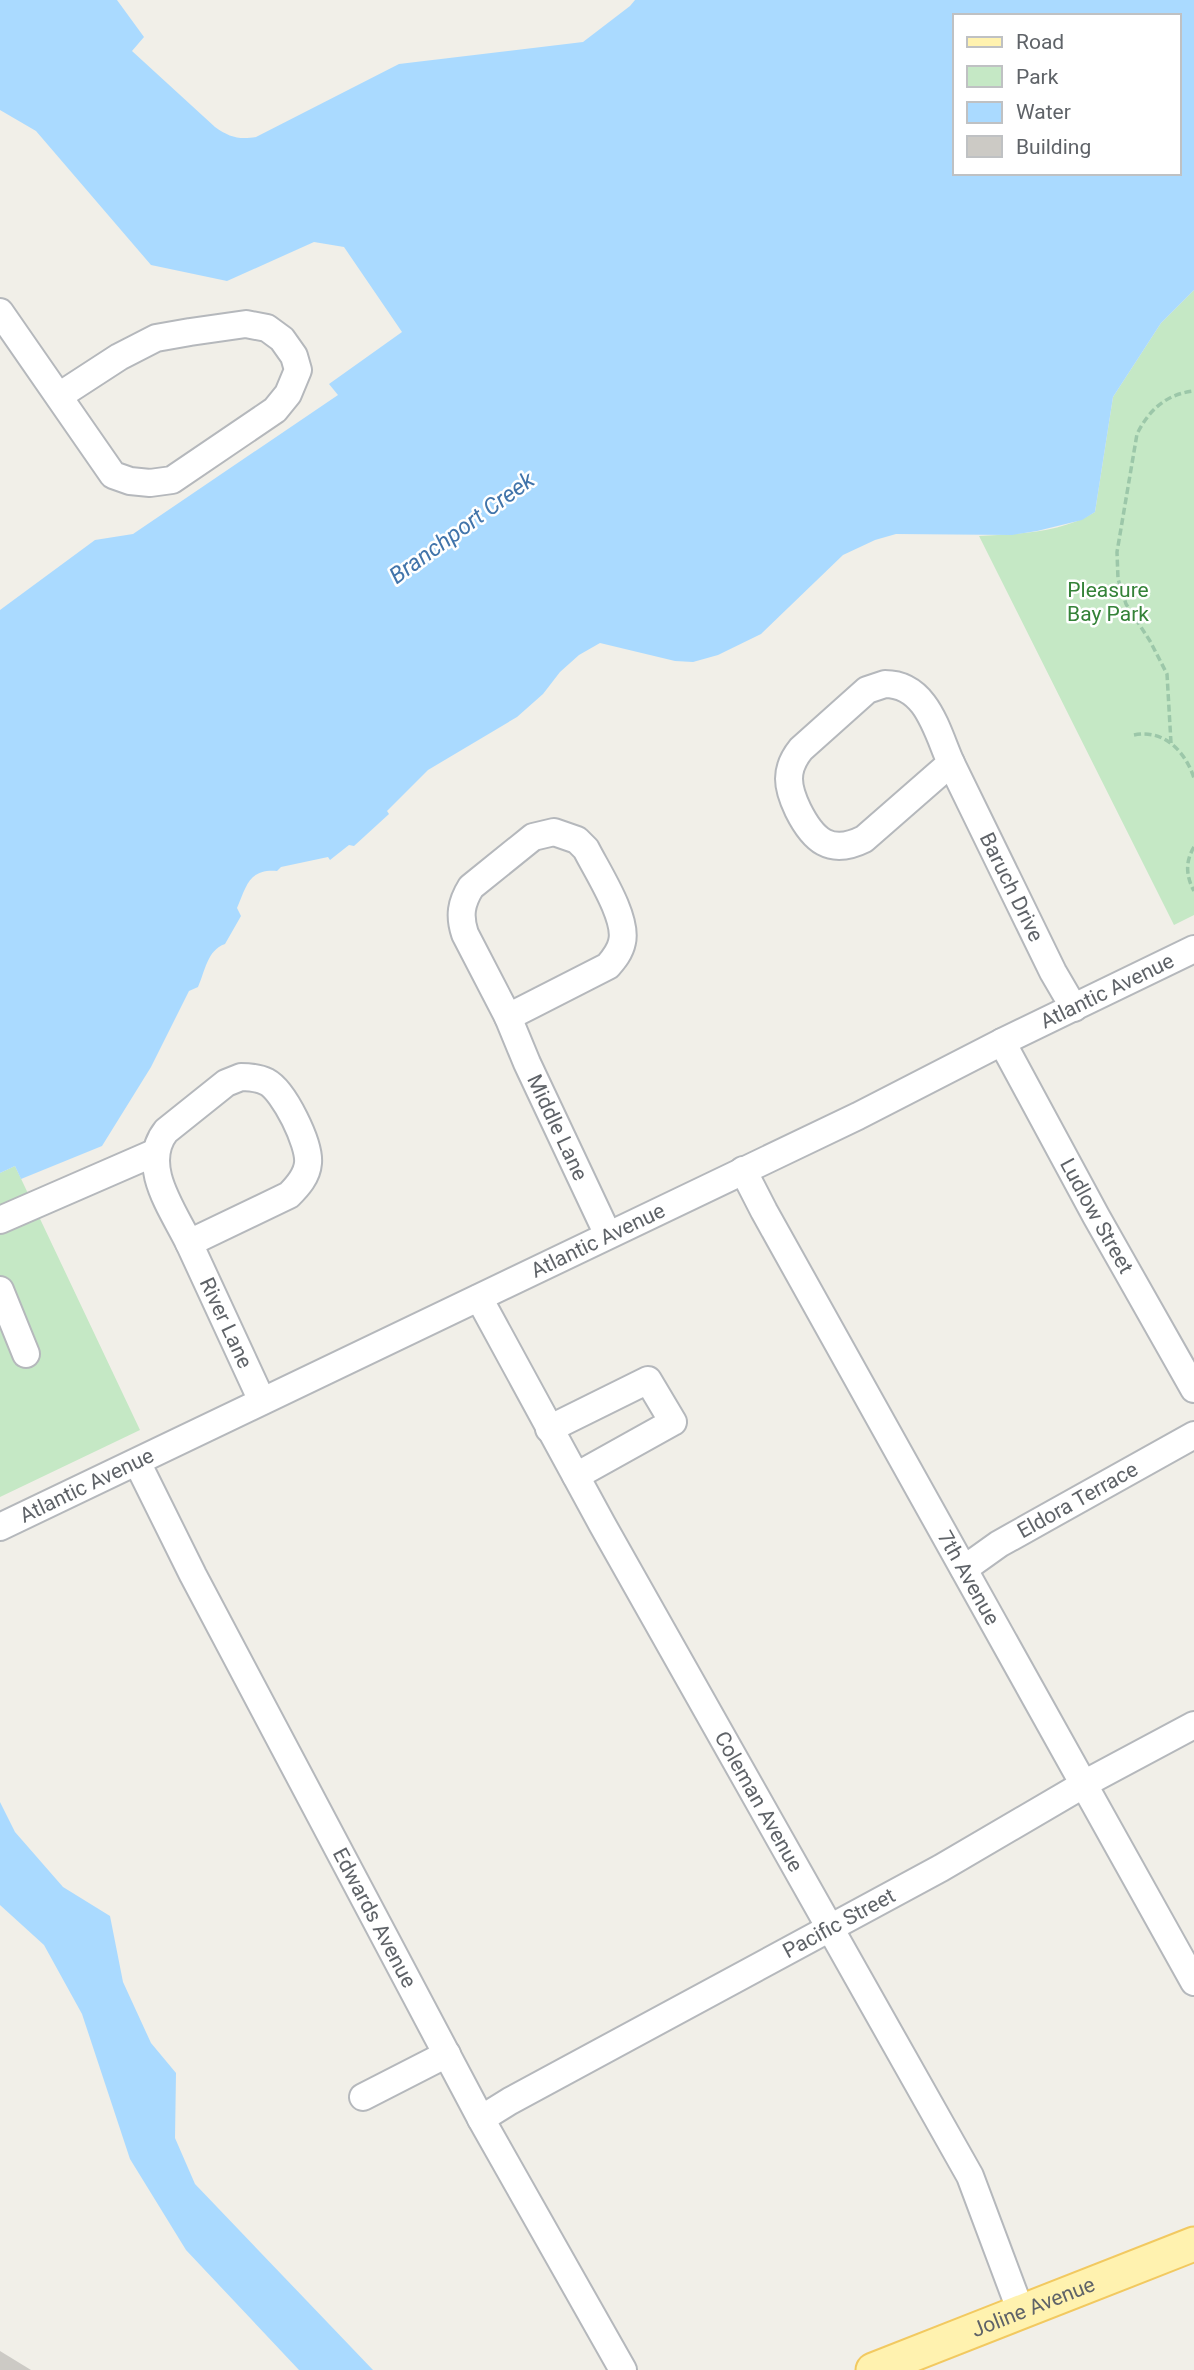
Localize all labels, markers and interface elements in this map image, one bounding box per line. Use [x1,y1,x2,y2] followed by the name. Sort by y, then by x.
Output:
[953,14,1180,175] legend
[1016,30,1064,54] text: Road
[1016,65,1059,89] text: Park
[1016,100,1071,124] text: Water
[1016,135,1091,159] text: Building
[384,466,540,590] water label: Branchport Creek
[1067,578,1149,626] park label: Pleasure Bay Park
[975,829,1048,945] street label: Baruch Drive
[1036,949,1178,1034] street label: Atlantic Avenue
[522,1071,593,1184] street label: Middle Lane
[1055,1154,1138,1278] street label: Ludlow Street
[527,1198,669,1283] street label: Atlantic Avenue
[195,1274,257,1372] street label: River Lane
[16,1443,157,1528] street label: Atlantic Avenue
[1013,1457,1142,1543] street label: Eldora Terrace
[933,1526,1004,1629] street label: 7th Avenue
[710,1727,808,1876] street label: Coleman Avenue
[328,1844,421,1992] street label: Edwards Avenue
[779,1883,899,1963] street label: Pacific Street
[968,2272,1098,2342] street label: Joline Avenue

